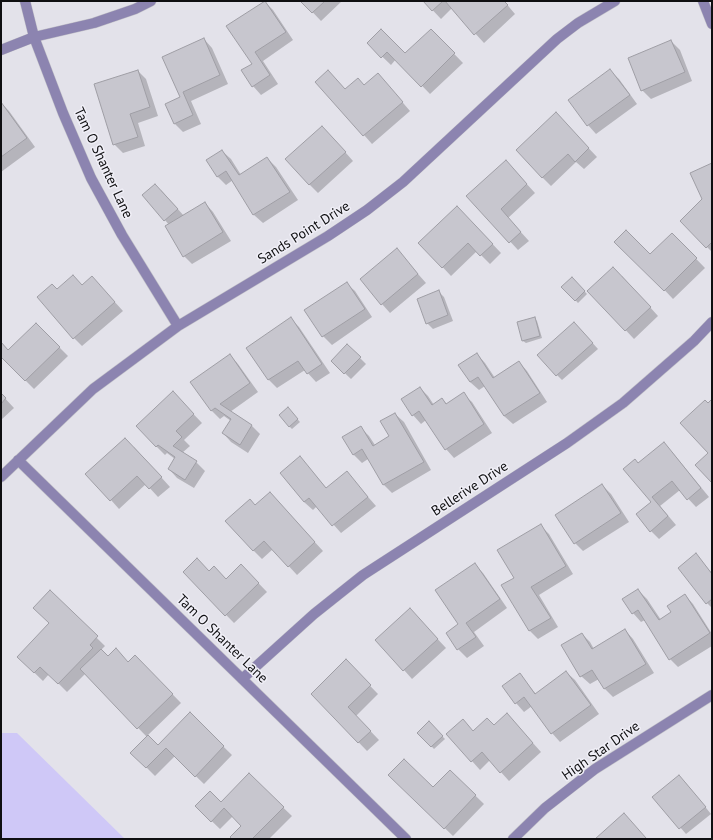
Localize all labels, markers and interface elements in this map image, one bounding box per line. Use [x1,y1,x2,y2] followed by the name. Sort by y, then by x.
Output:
[70,105,136,221] street label: Tam O Shanter Lane
[255,198,353,268] street label: Sands Point Drive
[429,458,511,520] street label: Bellerive Drive
[173,591,271,687] street label: Tam O Shanter Lane
[559,718,643,784] street label: High Star Drive

